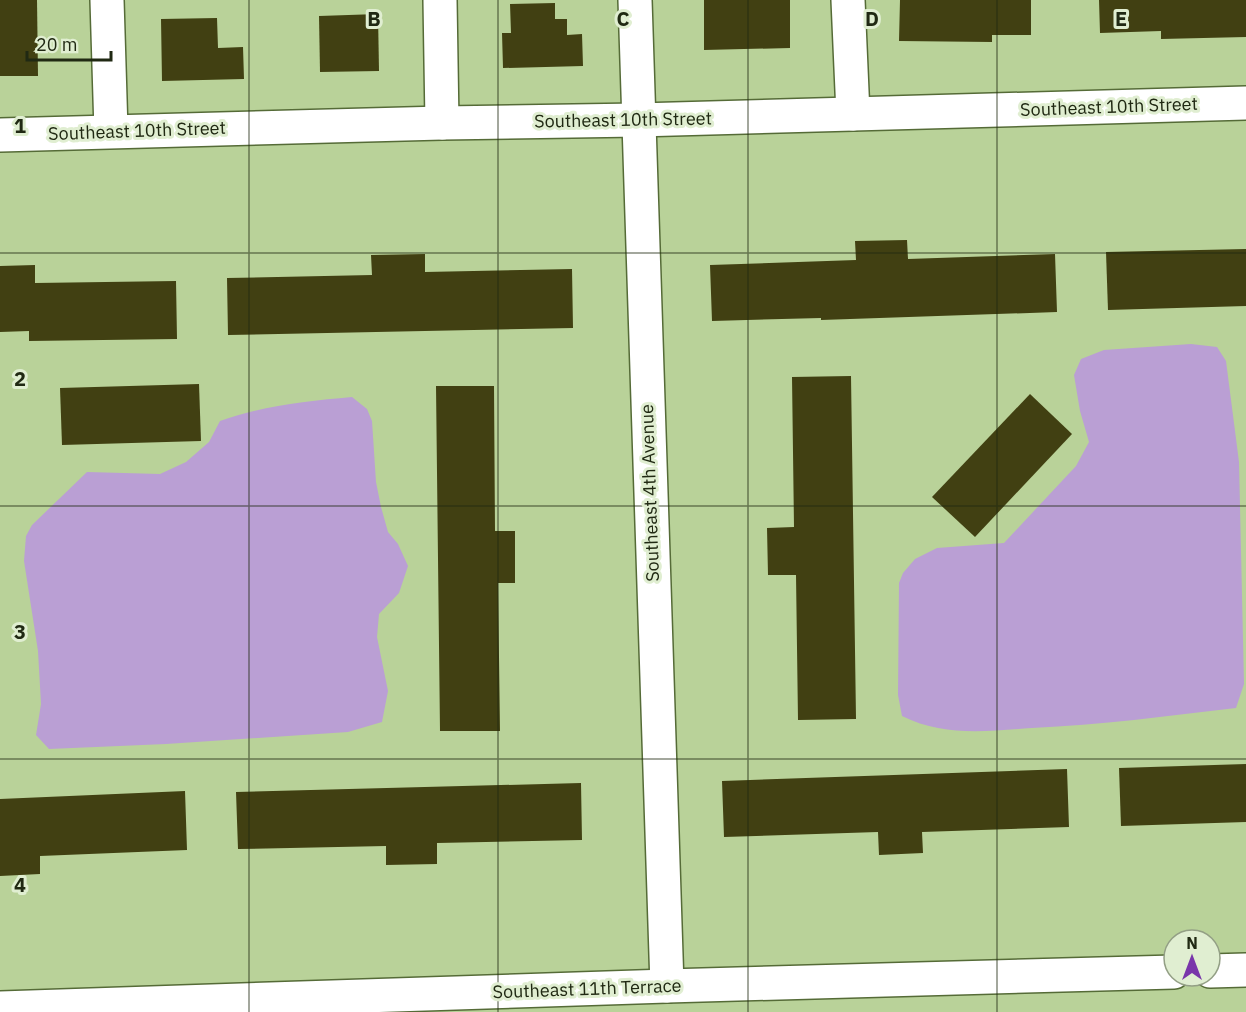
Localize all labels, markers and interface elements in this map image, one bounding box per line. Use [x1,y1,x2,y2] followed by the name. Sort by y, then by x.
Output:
[367,5,381,32] text: B
[616,5,630,32] text: C
[865,5,879,32] text: D
[1115,5,1127,32] text: E
[27,24,111,62] scale bar
[36,33,78,56] text: 20 m
[1020,92,1198,121] street label: Southeast 10th Street
[534,106,712,133] street label: Southeast 10th Street
[14,112,26,139] text: 1
[48,116,226,145] street label: Southeast 10th Street
[14,365,26,392] text: 2
[635,404,664,582] street label: Southeast 4th Avenue
[14,618,26,645] text: 3
[14,871,26,898] text: 4
[1162,928,1222,988] north arrow
[1186,933,1198,953] text: N
[492,974,682,1003] street label: Southeast 11th Terrace

